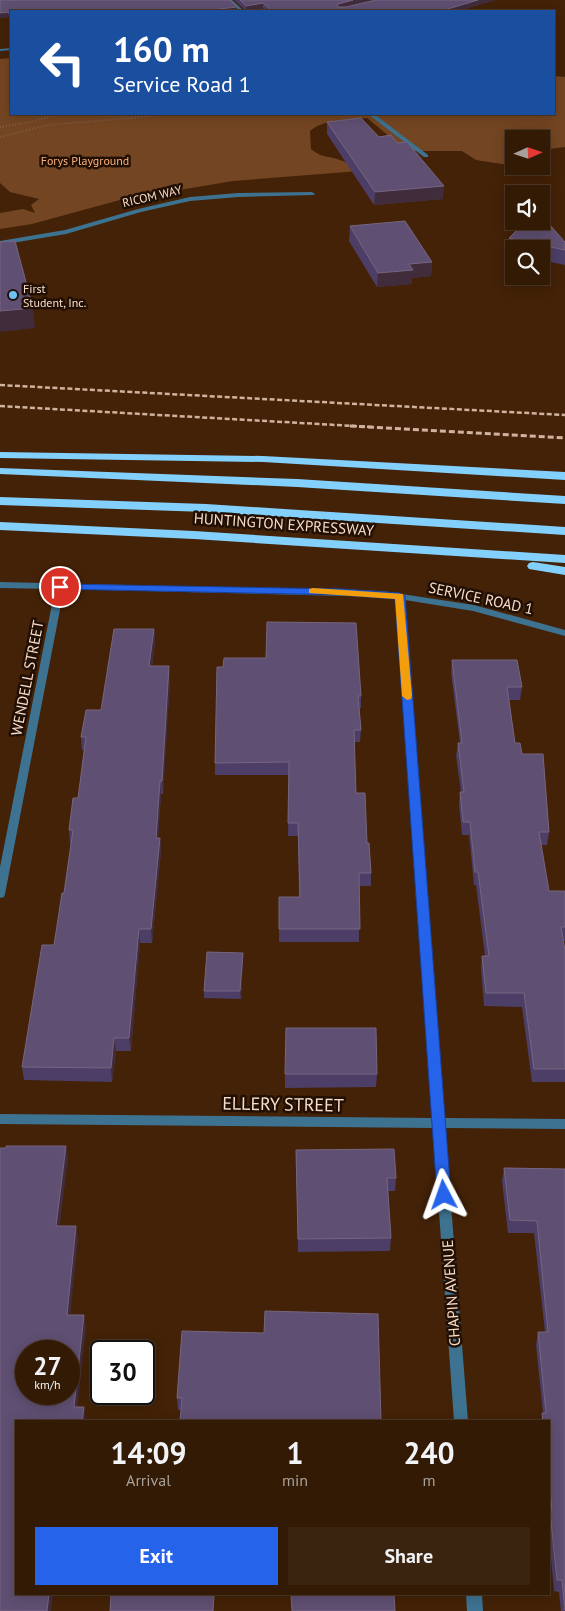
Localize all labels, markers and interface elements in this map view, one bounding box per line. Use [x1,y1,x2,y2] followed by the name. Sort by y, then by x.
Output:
[113,26,210,72] text: 160 m
[30,30,95,95] icon: left
[113,70,251,98] text: Service Road 1
[505,130,550,175] north arrow
[505,130,550,285] map controls
[41,153,129,168] park label: Forys Playground
[121,182,183,210] street label: RICOM WAY
[505,185,550,230] button: sound
[505,240,550,285] button: search
[23,281,86,310] place label: First Student, Inc.
[7,289,19,301] marker: First Student, Inc.
[193,508,375,540] street label: HUNTINGTON EXPRESSWAY
[39,566,81,608] pin
[46,573,74,601] icon: arrive
[427,578,535,618] street label: SERVICE ROAD 1
[7,618,48,737] street label: WENDELL STREET
[222,1091,344,1117] street label: ELLERY STREET
[417,1168,469,1220] position arrow
[438,1239,464,1347] street label: CHAPIN AVENUE
[90,1340,155,1405] speed limit sign: 30
[33,1350,62,1382] text: 27
[34,1377,61,1392] text: km/h
[110,1433,187,1472] text: 14:09
[287,1433,304,1472] text: 1
[403,1433,455,1472] text: 240
[126,1470,171,1490] text: Arrival
[282,1470,308,1490] text: min
[423,1470,436,1490] text: m
[35,1527,278,1585] button: Exit
[288,1527,530,1585] button: Share

